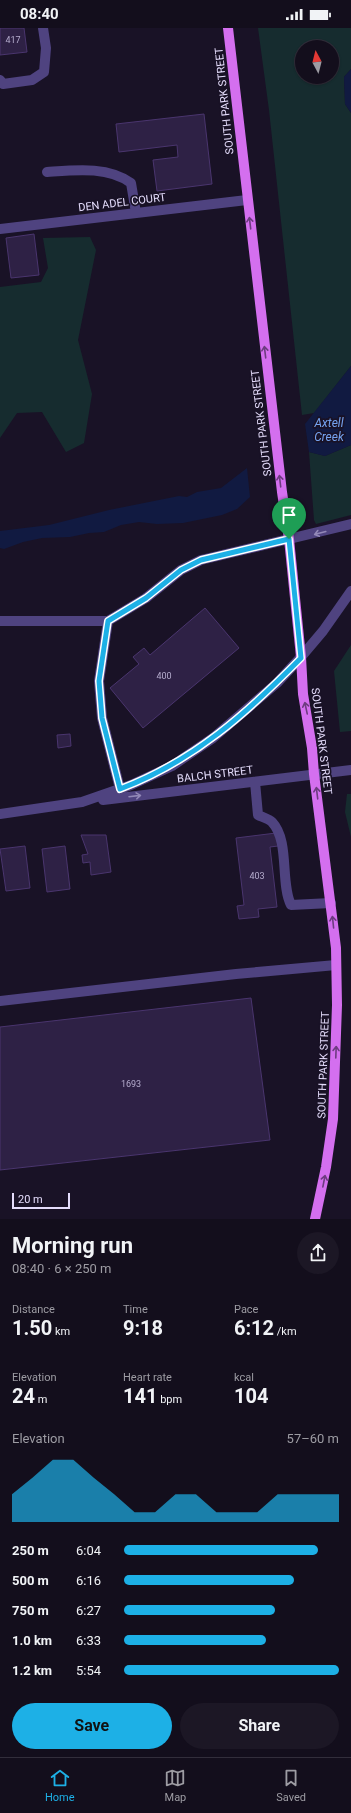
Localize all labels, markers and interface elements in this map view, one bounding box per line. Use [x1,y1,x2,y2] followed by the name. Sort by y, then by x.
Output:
[20,5,59,23] text: 08:40
[5,35,21,45] house number: 417
[295,40,339,84] north arrow
[295,40,339,84] map controls
[212,47,237,155] street label: SOUTH PARK STREET
[78,191,167,214] street label: DEN ADEL COURT
[246,217,254,230] one-way arrow
[261,346,269,359] one-way arrow
[248,369,274,477] street label: SOUTH PARK STREET
[313,416,345,444] water label: Axtell Creek
[276,475,284,488] one-way arrow
[272,498,306,539] pin
[278,504,300,526] icon: arrive
[314,530,327,537] one-way arrow
[156,671,172,681] house number: 400
[309,687,335,795] street label: SOUTH PARK STREET
[302,702,310,715] one-way arrow
[176,763,254,786] street label: BALCH STREET
[313,787,320,800] one-way arrow
[128,792,141,800] one-way arrow
[249,871,265,881] house number: 403
[329,916,337,929] one-way arrow
[315,1011,332,1119] street label: SOUTH PARK STREET
[332,1046,339,1059] one-way arrow
[121,1079,141,1089] house number: 1693
[320,1175,328,1188] one-way arrow
[12,1191,70,1210] scale bar
[18,1193,43,1206] text: 20 m
[297,1232,339,1274] button: share
[12,1233,133,1258] text: Morning run
[12,1261,111,1276] text: 08:40 · 6 × 250 m
[12,1303,55,1316] text: Distance
[123,1303,148,1316] text: Time
[234,1303,258,1316] text: Pace
[12,1316,52,1340] text: 1.50
[123,1316,163,1340] text: 9:18
[234,1316,274,1340] text: 6:12
[52,1325,70,1338] text: km
[274,1325,297,1338] text: /km
[12,1371,57,1384] text: Elevation
[123,1371,172,1384] text: Heart rate
[234,1371,254,1384] text: kcal
[12,1384,35,1408] text: 24
[123,1384,157,1408] text: 141
[234,1384,268,1408] text: 104
[35,1393,47,1406] text: m
[157,1393,182,1406] text: bpm
[12,1431,65,1446] text: Elevation
[287,1431,339,1446] text: 57–60 m
[12,1543,49,1558] text: 250 m
[76,1543,101,1558] text: 6:04
[12,1573,49,1588] text: 500 m
[76,1573,101,1588] text: 6:16
[12,1603,49,1618] text: 750 m
[76,1603,101,1618] text: 6:27
[12,1633,52,1648] text: 1.0 km
[76,1633,101,1648] text: 6:33
[12,1663,52,1678] text: 1.2 km
[76,1663,101,1678] text: 5:54
[12,1703,172,1749] button: Save
[180,1703,339,1749] button: Share
[45,1767,75,1804] tab: Home
[164,1767,186,1804] tab: Map
[276,1767,306,1804] tab: Saved

